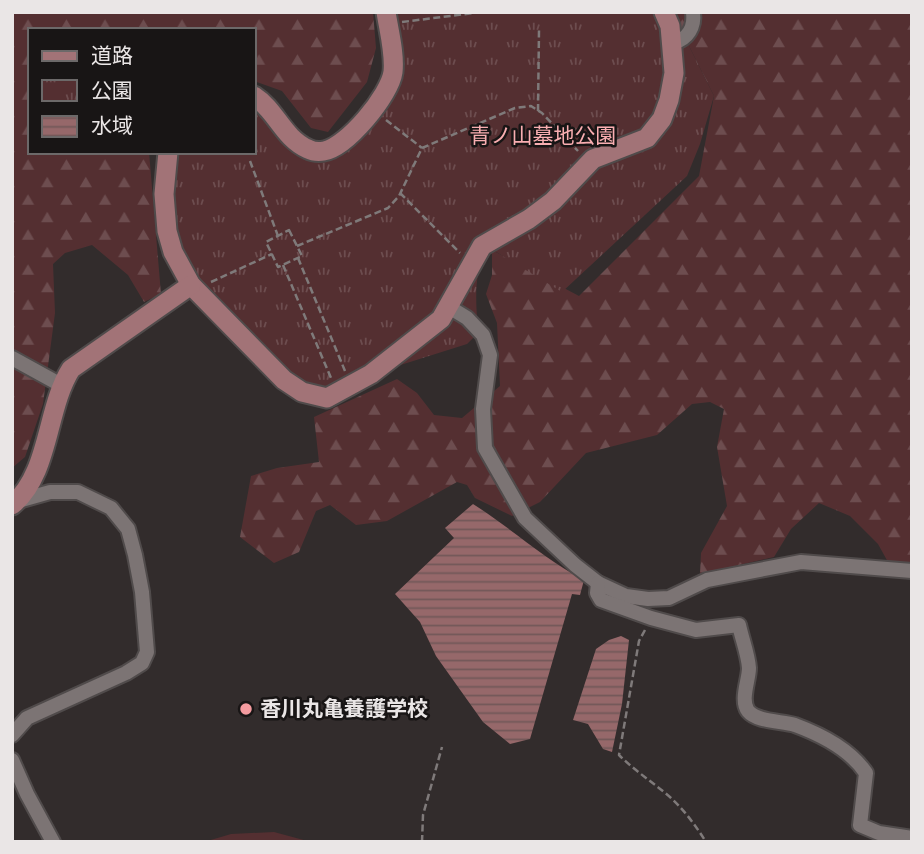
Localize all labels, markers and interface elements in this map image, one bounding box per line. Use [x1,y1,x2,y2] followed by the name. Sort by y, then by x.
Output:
[28,28,256,154] legend
[91,43,133,69] text: 道路
[91,78,133,104] text: 公園
[91,113,133,139] text: 水域
[470,123,617,149] park label: 青ノ山墓地公園
[260,696,428,722] place label: 香川丸亀養護学校
[238,701,254,717] marker: 香川丸亀養護学校

